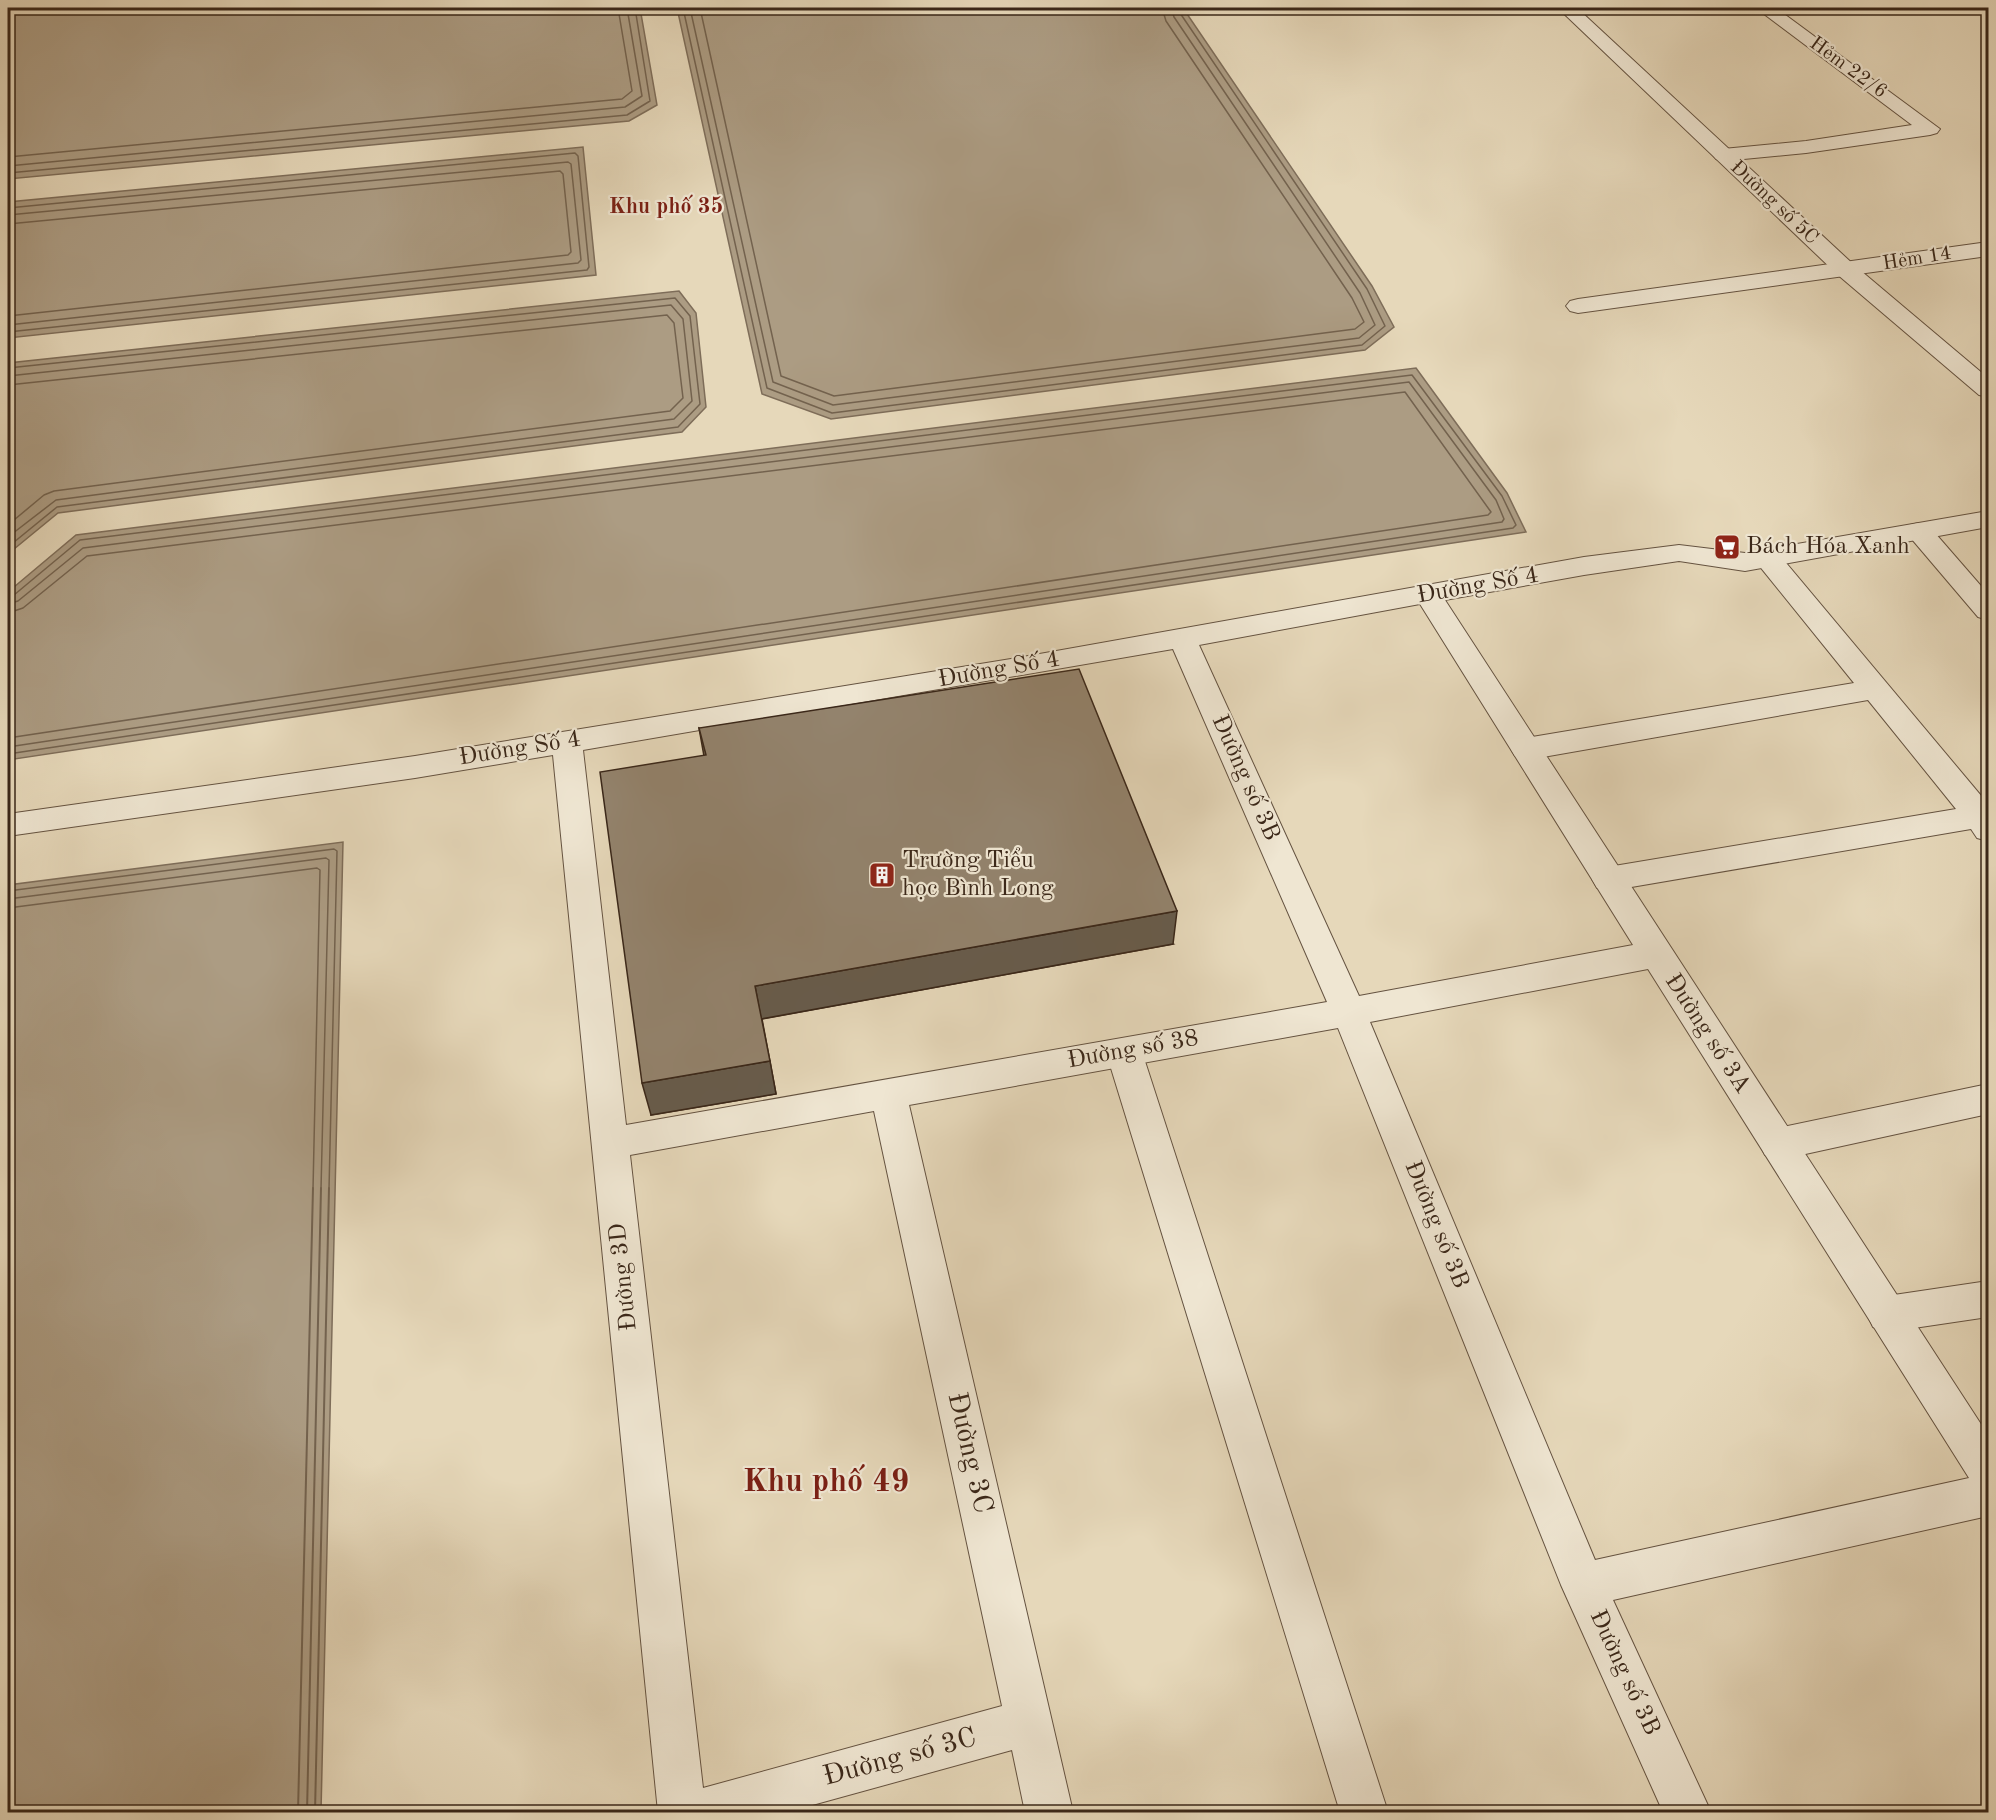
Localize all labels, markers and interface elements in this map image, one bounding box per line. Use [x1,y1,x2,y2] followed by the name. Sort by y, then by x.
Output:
[1806,33,1890,103] street label: Hẻm 22/6
[1726,157,1822,249] street label: Đường số 5C
[609,194,723,218] district label: Khu phố 35
[1881,244,1953,274] street label: Hẻm 14
[1712,532,1742,562] supermarket icon: Bách Hóa Xanh
[1746,535,1910,559] place label: Bách Hóa Xanh
[1415,562,1541,609] street label: Đường Số 4
[936,646,1062,693] street label: Đường Số 4
[1207,711,1284,845] street label: Đường số 3B
[457,727,583,770] street label: Đường Số 4
[902,847,1054,901] place label: Trường Tiểu học Bình Long
[867,860,897,890] building icon: Trường Tiểu học Bình Long
[1660,969,1755,1098] street label: Đường số 3A
[1065,1026,1200,1073] street label: Đường số 38
[1400,1157,1473,1292] street label: Đường số 3B
[606,1222,642,1332] street label: Đường 3D
[941,1390,997,1516] street label: Đường 3C
[743,1464,909,1499] district label: Khu phố 49
[1585,1606,1664,1739] street label: Đường số 3B
[820,1723,980,1792] street label: Đường số 3C

